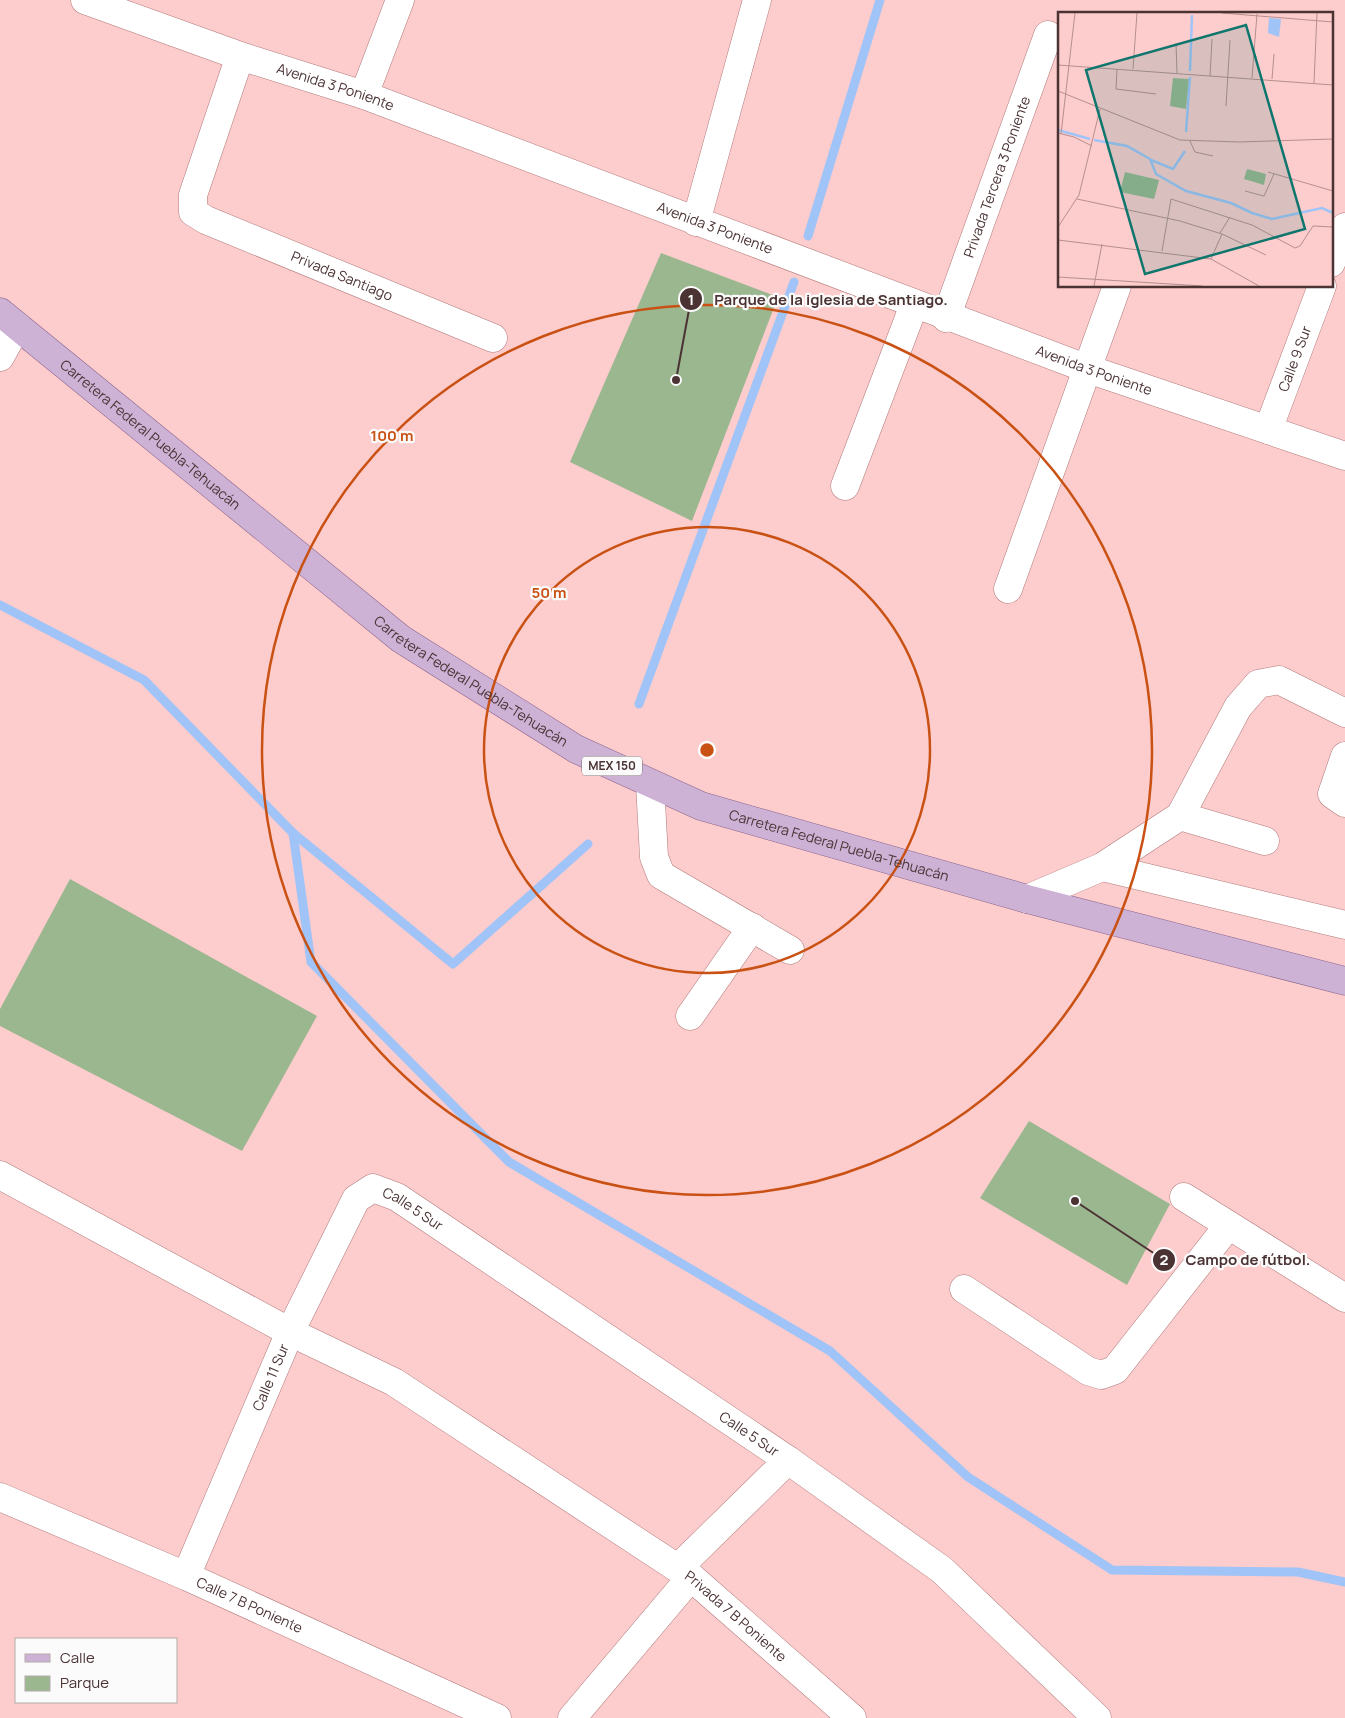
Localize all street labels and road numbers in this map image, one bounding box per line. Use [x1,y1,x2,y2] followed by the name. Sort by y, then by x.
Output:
[275,58,397,115] street label: Avenida 3 Poniente
[959,93,1034,260] street label: Privada Tercera 3 Poniente
[655,197,776,258] street label: Avenida 3 Poniente
[289,246,396,305] street label: Privada Santiago
[1273,323,1315,394] street label: Calle 9 Sur
[1033,340,1155,399] street label: Avenida 3 Poniente
[56,355,245,514] street label: Carretera Federal Puebla-Tehuacán
[370,611,572,751] street label: Carretera Federal Puebla-Tehuacán
[582,756,642,776] road number: MEX 150
[727,804,951,885] street label: Carretera Federal Puebla-Tehuacán
[380,1182,447,1234] street label: Calle 5 Sur
[248,1341,293,1414] street label: Calle 11 Sur
[716,1407,783,1460] street label: Calle 5 Sur
[682,1566,791,1666] street label: Privada 7 B Poniente
[194,1572,306,1637] street label: Calle 7 B Poniente

